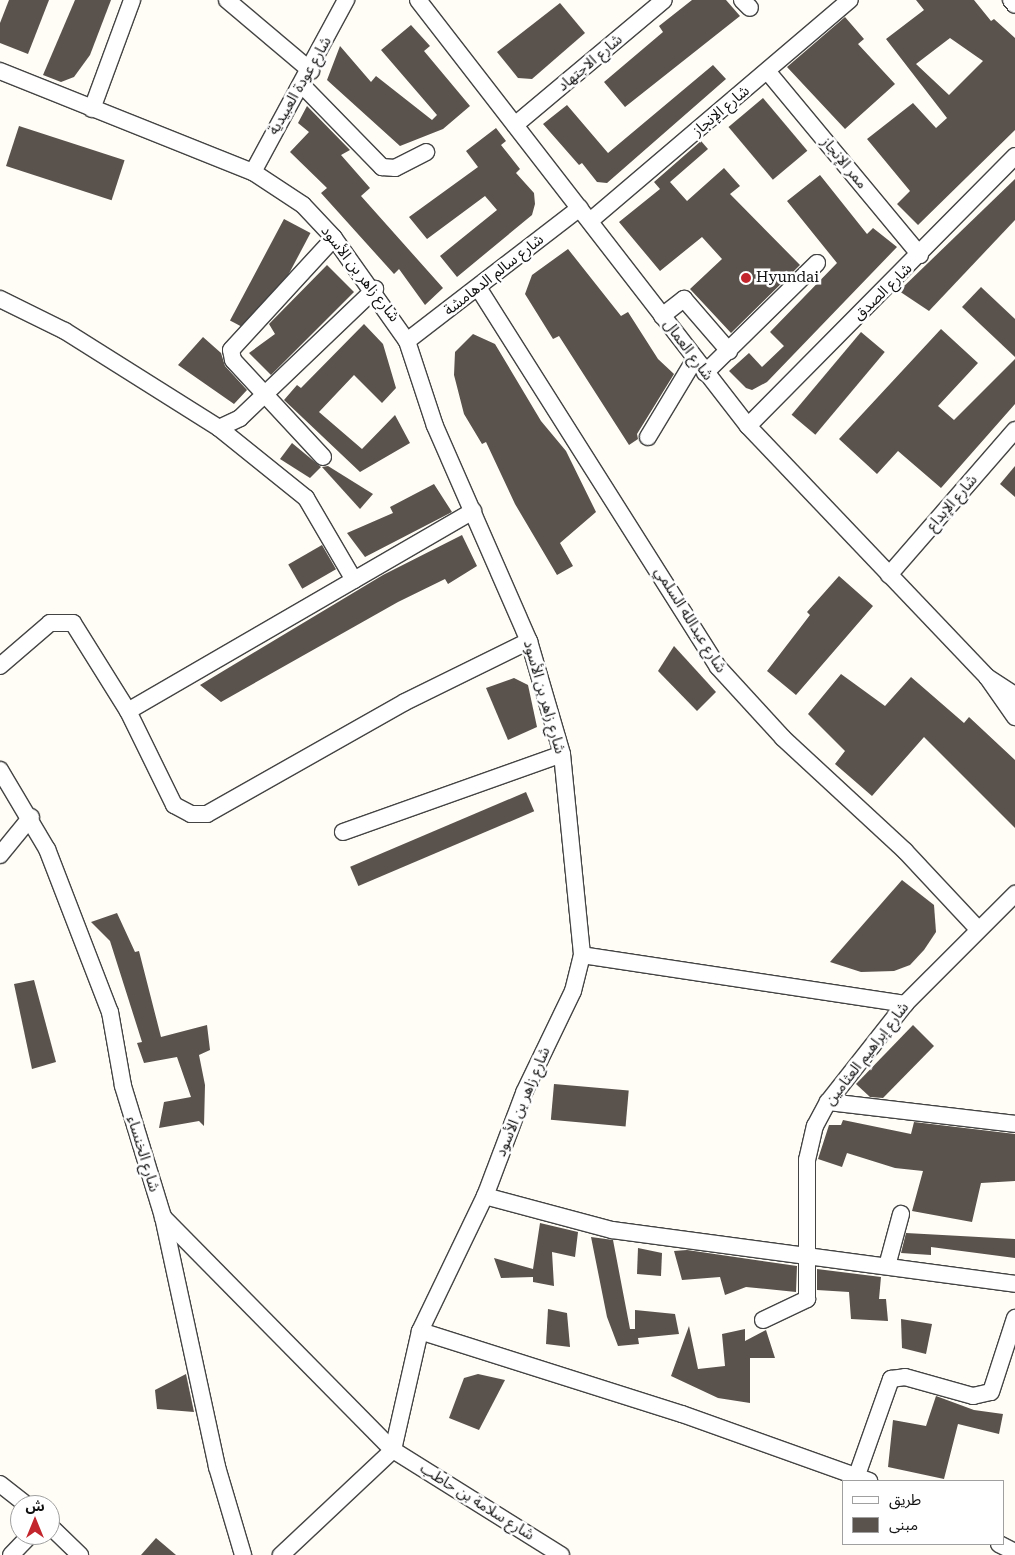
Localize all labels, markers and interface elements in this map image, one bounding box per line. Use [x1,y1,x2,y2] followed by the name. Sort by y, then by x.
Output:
[554,31,626,95] street label: شارع الاجتهاد
[265,34,335,138] street label: شارع عودة العبيدية
[689,82,753,140] street label: شارع الإنجاز
[817,133,871,193] street label: ممر الإنجاز
[317,222,403,326] street label: شارع زاهر بن الأسود
[441,230,547,320] street label: شارع سالم الدهامشة
[850,260,916,324] street label: شارع الصدق
[756,269,819,287] place label: Hyundai
[740,272,752,284] marker: Hyundai
[659,316,717,384] street label: شارع العمال
[923,471,981,535] street label: شارع الإبداع
[650,564,730,676] street label: شارع عبدالله السلمي
[519,638,569,756] street label: شارع زاهر بن الأسود
[821,999,913,1109] street label: شارع إبراهيم العثامين
[492,1045,554,1159] street label: شارع زاهر بن الأسود
[123,1114,163,1194] street label: شارع الخنساء
[417,1460,537,1544] street label: شارع سلامة بن حاطب
[842,1480,1005,1545] legend
[889,1491,921,1509] text: طريق
[10,1495,60,1545] north arrow
[25,1498,45,1514] text: ش
[889,1516,918,1534] text: مبنى

